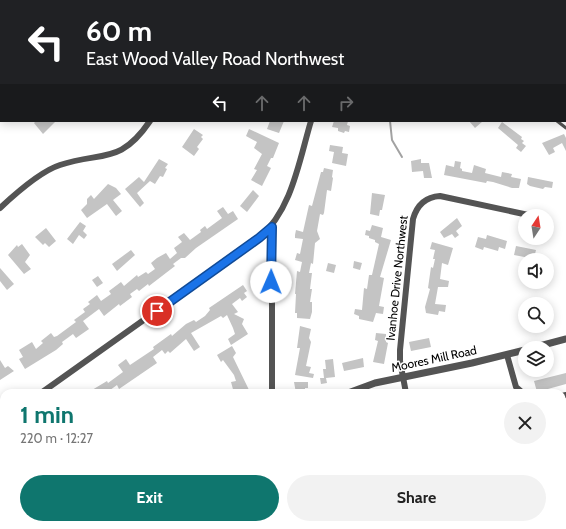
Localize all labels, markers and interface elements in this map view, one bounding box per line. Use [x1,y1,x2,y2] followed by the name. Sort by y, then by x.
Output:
[86,14,152,48] text: 60 m
[20,16,72,68] icon: left
[86,48,344,70] text: East Wood Valley Road Northwest
[209,92,231,114] icon: left
[251,92,273,114] icon: ahead
[293,92,315,114] icon: ahead
[335,92,357,114] icon: right
[518,209,554,245] north arrow
[518,209,554,377] map controls
[382,215,411,341] street label: Ivanhoe Drive Northwest
[518,253,554,289] button: sound
[250,261,292,303] position arrow
[140,294,174,328] pin
[518,297,554,333] button: search
[146,300,168,322] icon: arrive
[518,341,554,377] button: layers
[390,342,478,375] street label: Moores Mill Road
[20,400,74,429] text: 1 min
[504,402,546,444] button: close
[20,430,93,446] text: 220 m · 12:27
[20,475,279,521] button: Exit
[287,475,546,521] button: Share

